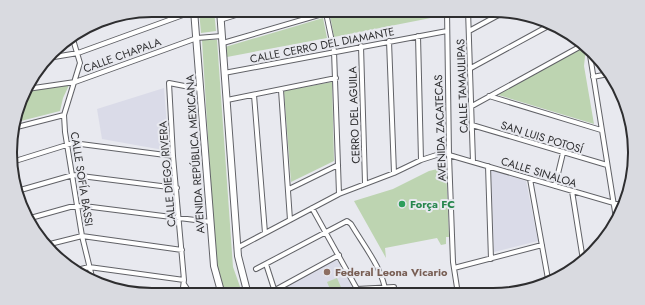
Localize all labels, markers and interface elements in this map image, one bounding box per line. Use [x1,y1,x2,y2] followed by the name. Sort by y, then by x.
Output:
[248,23,396,67] street label: CALLE CERRO DEL DIAMANTE
[81,33,164,76] street label: CALLE CHAPALA
[452,39,472,133] street label: CALLE TAMAULIPAS
[344,65,364,164] street label: CERRO DEL AGUILA
[181,73,209,234] street label: AVENIDA REPÚBLICA MEXICANA
[430,74,450,182] street label: AVENIDA ZACATECAS
[499,117,585,157] street label: SAN LUIS POTOSÍ
[154,120,180,228] street label: CALLE DIEGO RIVERA
[67,131,97,227] street label: CALLE SOFÍA BASSI
[499,153,580,191] street label: CALLE SINALOA
[410,196,455,212] place label: Força FC
[397,199,407,209] marker: Força FC
[335,264,448,280] place label: Federal Leona Vicario
[322,267,332,277] marker: Federal Leona Vicario

